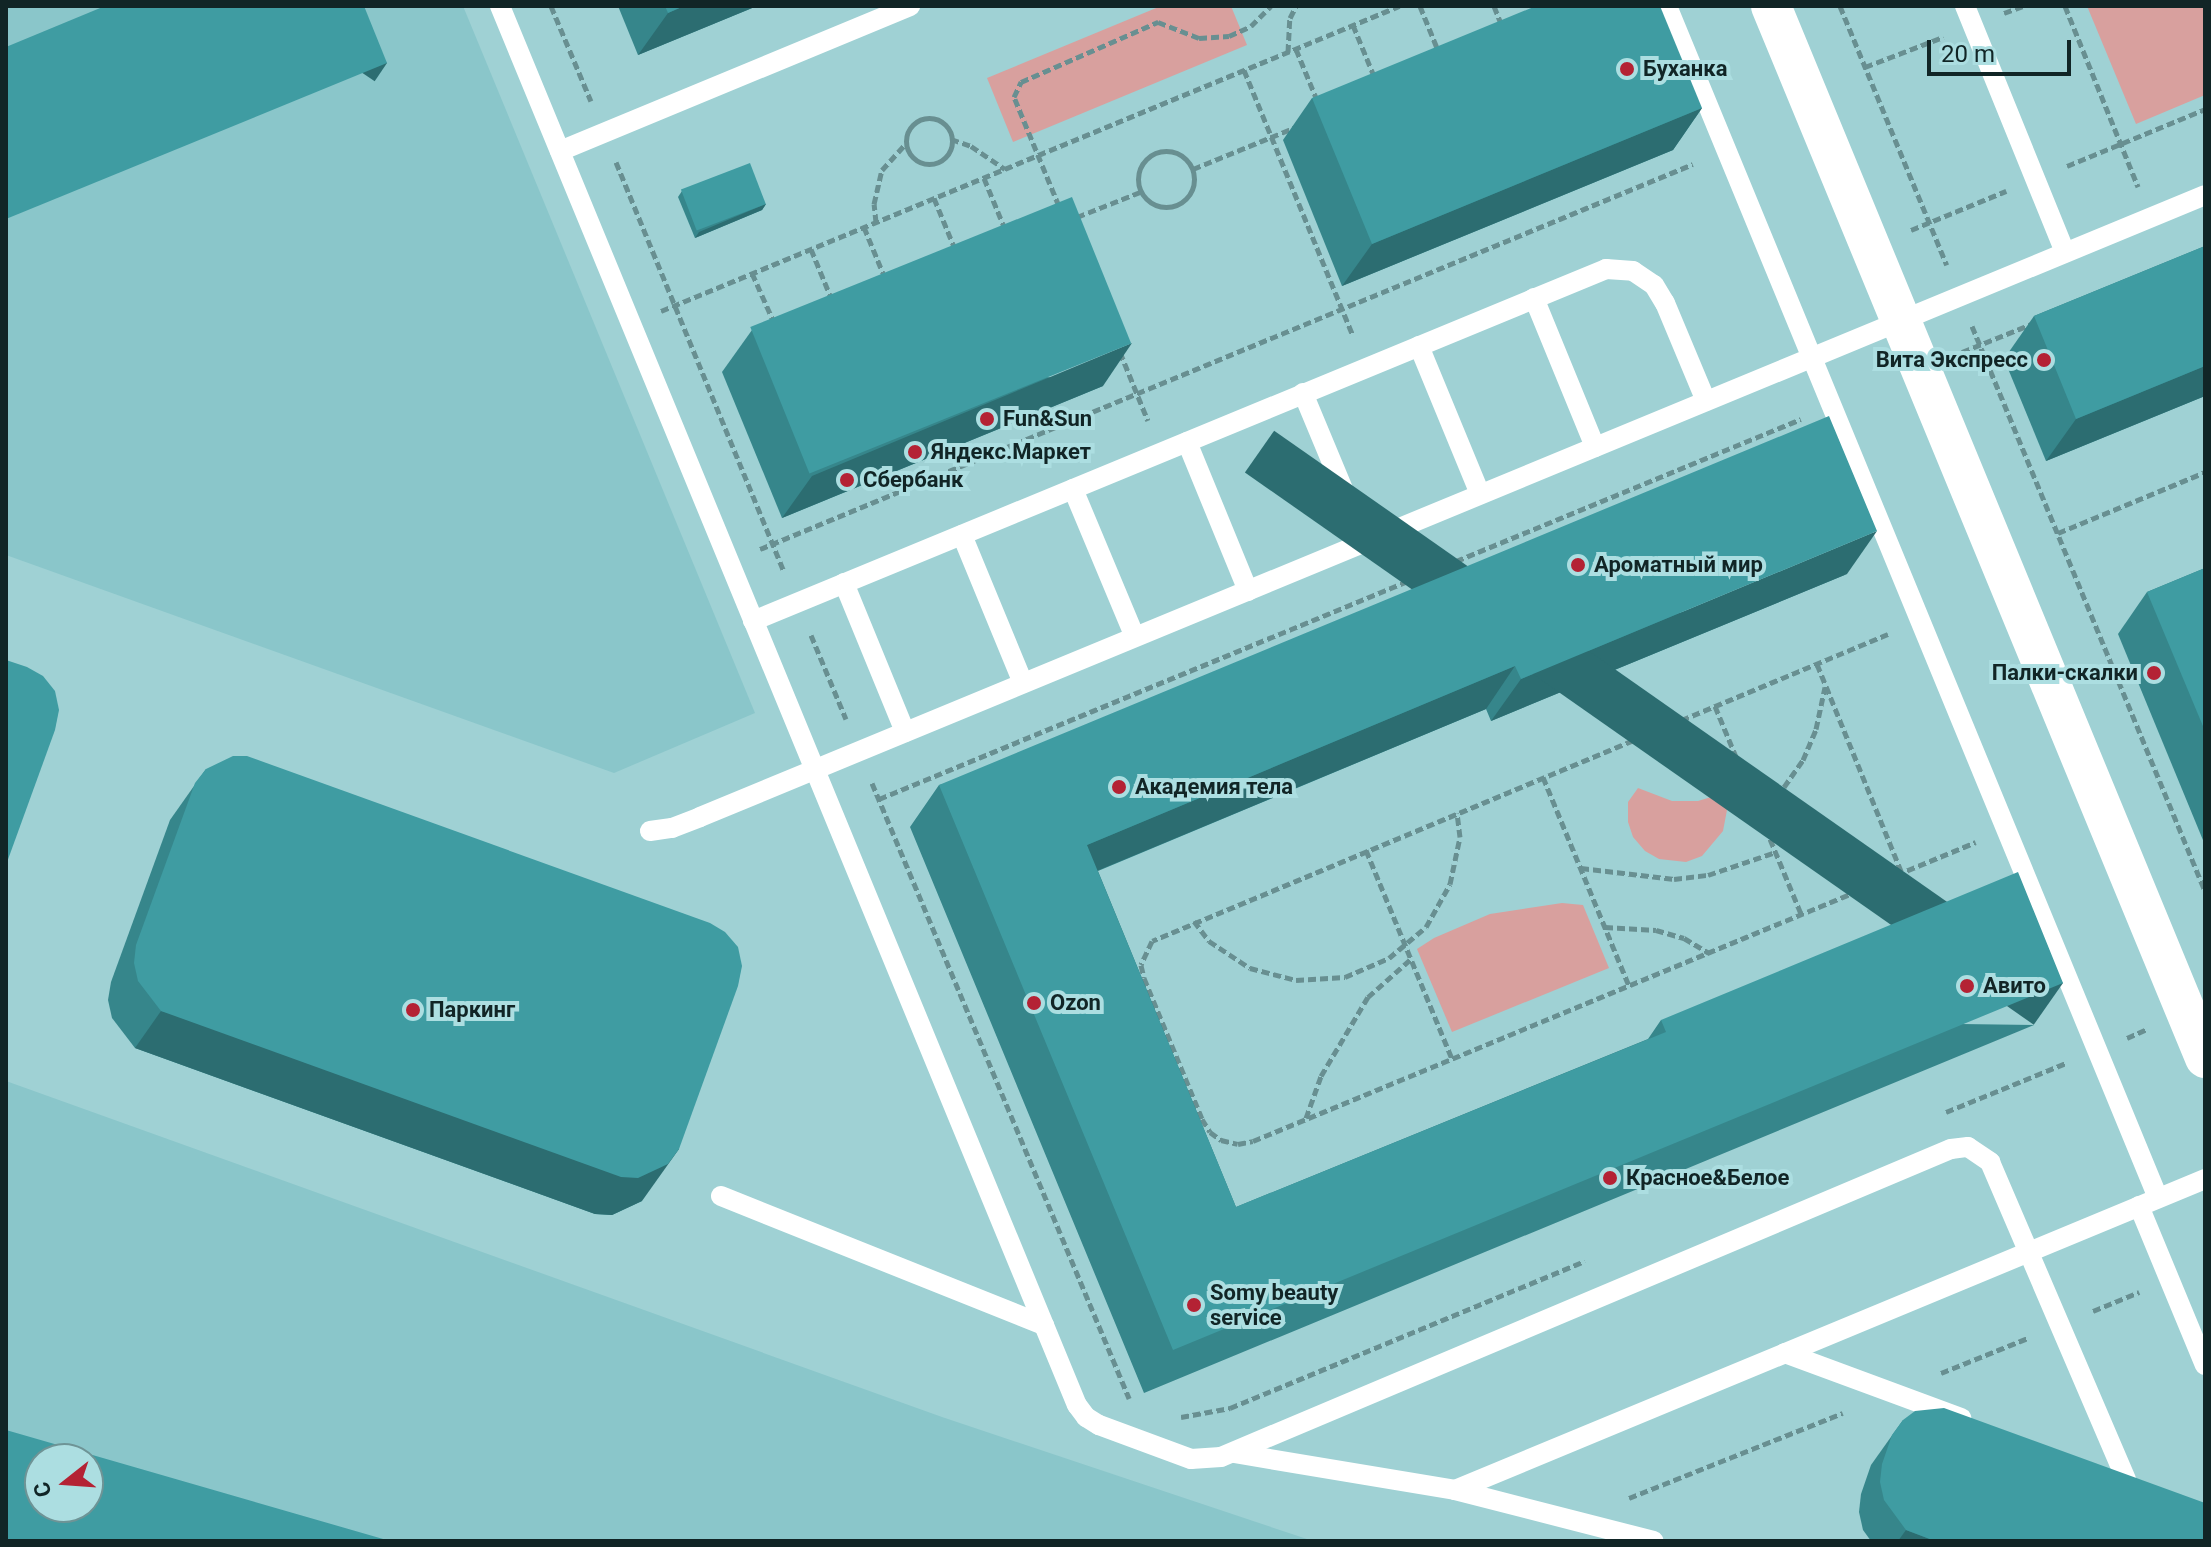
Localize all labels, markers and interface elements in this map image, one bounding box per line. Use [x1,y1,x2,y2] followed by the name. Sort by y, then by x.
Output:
[1931,24,2075,74] scale bar
[1941,40,1995,68] text: 20 m
[1643,56,1727,82] place label: Буханка
[1618,60,1636,78] marker: Буханка
[1876,347,2028,373] place label: Вита Экспресс
[2035,351,2053,369] marker: Вита Экспресс
[1003,406,1092,432] place label: Fun&Sun
[978,410,996,428] marker: Fun&Sun
[931,439,1091,465] place label: Яндекс.Маркет
[906,443,924,461] marker: Яндекс.Маркет
[863,467,963,493] place label: Сбербанк
[838,471,856,489] marker: Сбербанк
[1594,552,1763,578] place label: Ароматный мир
[1569,556,1587,574] marker: Ароматный мир
[1992,660,2138,686] place label: Палки-скалки
[2145,664,2163,682] marker: Палки-скалки
[1135,774,1293,800] place label: Академия тела
[1110,778,1128,796] marker: Академия тела
[1983,973,2046,999] place label: Авито
[1958,977,1976,995] marker: Авито
[1050,990,1101,1016] place label: Ozon
[1025,994,1043,1012] marker: Ozon
[429,997,515,1023] place label: Паркинг
[404,1001,422,1019] marker: Паркинг
[1626,1165,1789,1191] place label: Красное&Белое
[1601,1169,1619,1187] marker: Красное&Белое
[1210,1279,1338,1330] place label: Somy beauty service
[1185,1296,1203,1314] marker: Somy beauty service
[24,1443,104,1523] north arrow
[28,1479,57,1500] text: С

